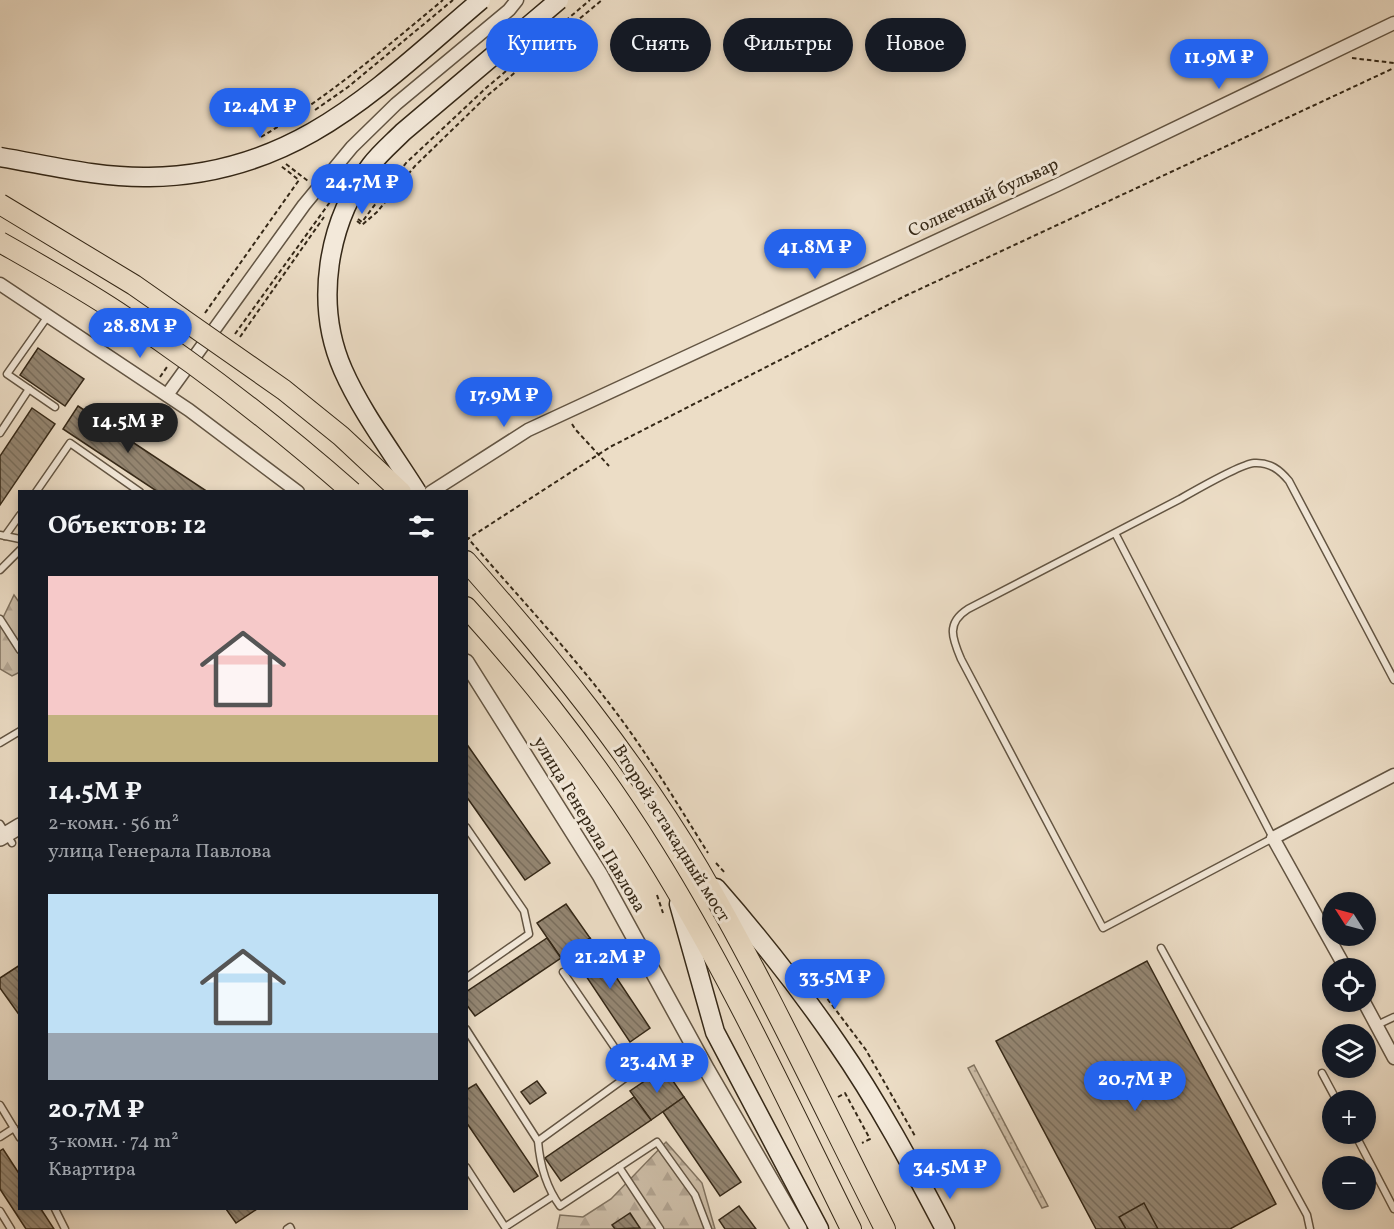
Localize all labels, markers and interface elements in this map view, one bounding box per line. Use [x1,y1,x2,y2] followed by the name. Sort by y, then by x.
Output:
[486,18,598,72] chip: Купить
[610,18,711,72] chip: Снять
[723,18,853,72] chip: Фильтры
[865,18,966,72] chip: Новое
[1164,39,1274,90] pin: 11.9M ₽
[1184,44,1254,72] text: 11.9M ₽
[205,88,315,139] pin: 12.4M ₽
[223,93,297,121] text: 12.4M ₽
[904,152,1063,244] street label: Солнечный бульвар
[307,164,417,215] pin: 24.7M ₽
[325,169,399,197] text: 24.7M ₽
[760,229,870,280] pin: 41.8M ₽
[778,234,852,262] text: 41.8M ₽
[85,308,195,359] pin: 28.8M ₽
[103,313,177,341] text: 28.8M ₽
[449,377,559,428] pin: 17.9M ₽
[469,382,539,410] text: 17.9M ₽
[73,403,183,454] pin: 14.5M ₽
[92,408,164,436] text: 14.5M ₽
[48,508,206,544] text: Объектов: 12
[405,510,438,543] icon: filters
[189,615,297,723] icon: home
[526,732,651,917] street label: улица Генерала Павлова
[606,740,736,927] street label: Второй эстакадный мост
[48,774,142,810] text: 14.5M ₽
[48,810,179,838] text: 2-комн. · 56 m²
[48,838,272,866] text: улица Генерала Павлова
[1322,892,1376,946] north arrow
[1322,892,1376,1210] map controls
[189,933,297,1041] icon: home
[555,939,665,990] pin: 21.2M ₽
[574,944,646,972] text: 21.2M ₽
[1322,958,1376,1012] button: locate
[780,959,890,1010] pin: 33.5M ₽
[799,964,871,992] text: 33.5M ₽
[1322,1024,1376,1078] button: layers
[602,1043,712,1094] pin: 23.4M ₽
[619,1048,695,1076] text: 23.4M ₽
[1080,1061,1190,1112] pin: 20.7M ₽
[1098,1066,1172,1094] text: 20.7M ₽
[1322,1090,1376,1144] button: +
[48,1092,145,1128] text: 20.7M ₽
[48,1128,179,1156] text: 3-комн. · 74 m²
[895,1149,1005,1200] pin: 34.5M ₽
[913,1154,987,1182] text: 34.5M ₽
[48,1156,136,1184] text: Квартира
[1322,1156,1376,1210] button: −

